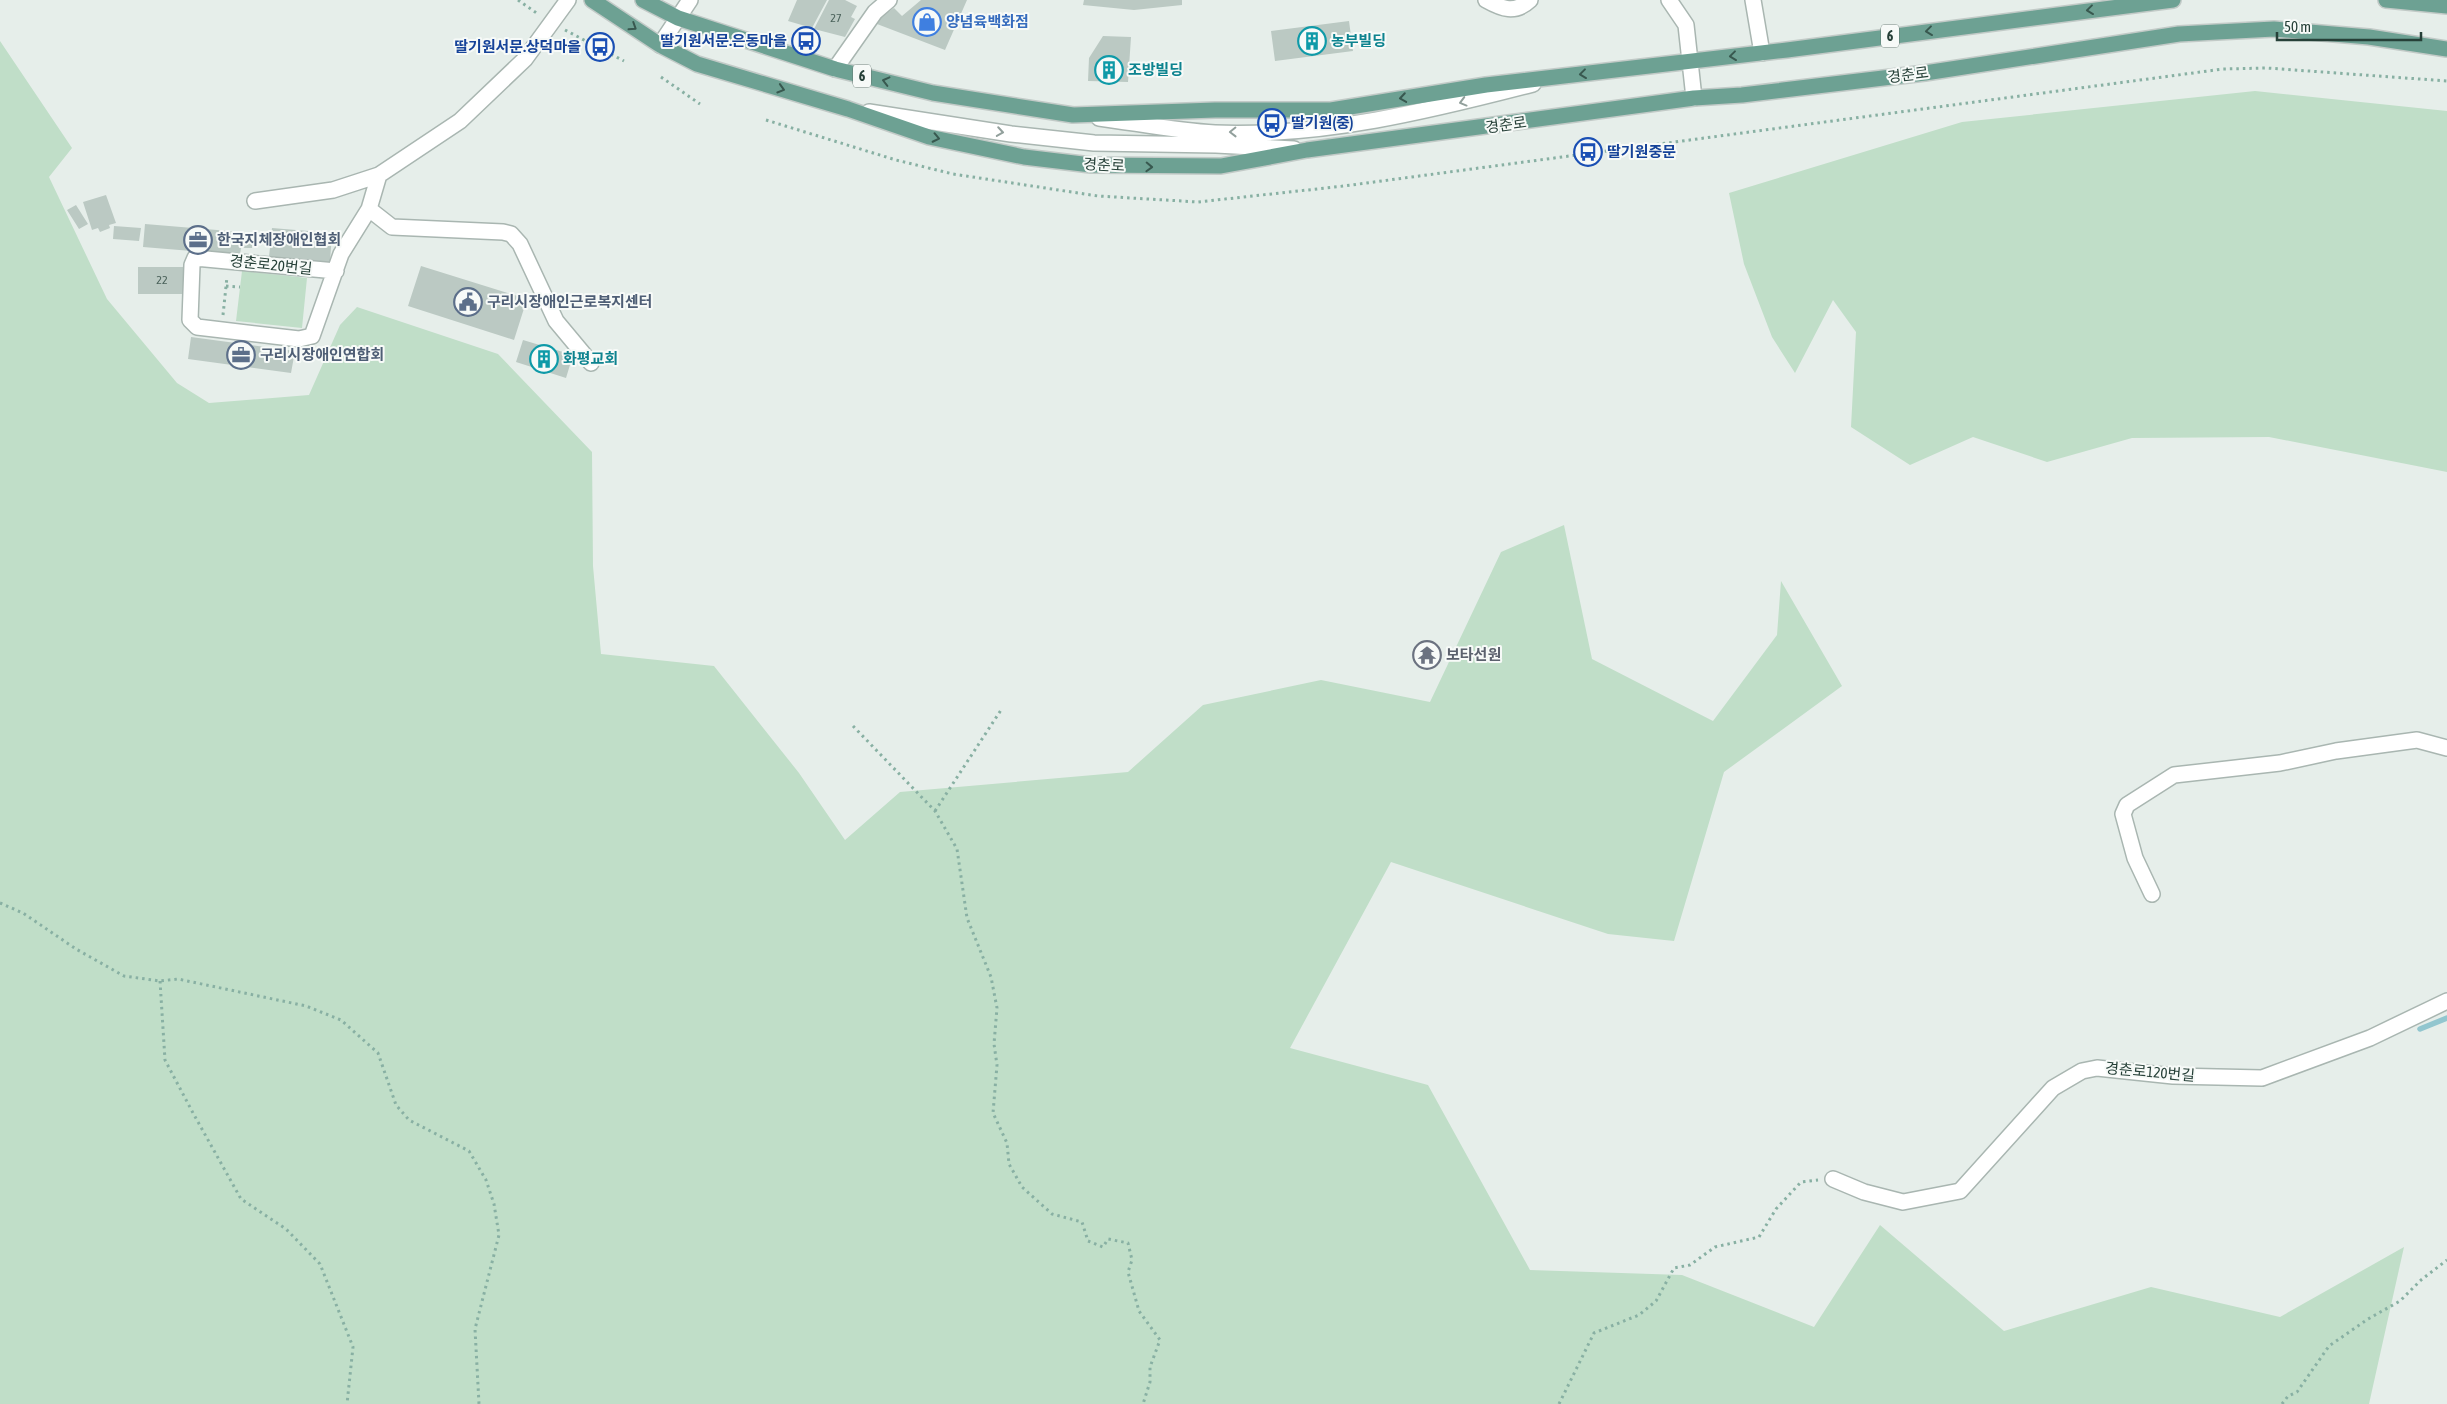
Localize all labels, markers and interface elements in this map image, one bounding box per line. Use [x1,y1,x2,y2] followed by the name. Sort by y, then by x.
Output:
[2086,5,2094,15] one-way arrow
[912,7,942,37] shop icon: 양념육백화점
[2277,10,2421,42] scale bar
[830,11,842,25] house number: 27
[946,13,1029,30] place label: 양념육백화점
[2284,18,2311,35] text: 50 m
[627,21,637,30] one-way arrow
[1881,24,1899,48] road number: 6
[791,26,821,56] bus stop icon: 딸기원서문.은동마을
[1297,26,1327,56] building icon: 농부빌딩
[1925,26,1933,36] one-way arrow
[585,32,615,62] bus stop icon: 딸기원서문.상덕마을
[660,32,787,49] place label: 딸기원서문.은동마을
[1331,32,1386,49] place label: 농부빌딩
[454,38,581,55] place label: 딸기원서문.상덕마을
[1729,50,1737,61] one-way arrow
[1094,55,1124,85] building icon: 조방빌딩
[1128,61,1183,78] place label: 조방빌딩
[853,64,871,88] road number: 6
[1886,64,1930,85] street label: 경춘로
[1579,68,1587,79] one-way arrow
[882,76,891,87] one-way arrow
[777,84,785,94] one-way arrow
[1399,92,1407,103] one-way arrow
[1459,97,1467,107] one-way arrow
[1257,108,1287,138] bus stop icon: 딸기원(중)
[1484,113,1528,136] street label: 경춘로
[1291,114,1353,131] place label: 딸기원(중)
[996,127,1004,137] one-way arrow
[1228,127,1236,138] one-way arrow
[932,132,941,143] one-way arrow
[1573,137,1603,167] bus stop icon: 딸기원중문
[1607,143,1676,160] place label: 딸기원중문
[1083,155,1125,174] street label: 경춘로
[1146,162,1153,172] one-way arrow
[183,225,213,255] office icon: 한국지체장애인협회
[217,231,341,248] place label: 한국지체장애인협회
[229,252,313,277] street label: 경춘로20번길
[156,273,168,287] house number: 22
[453,287,483,317] public building icon: 구리시장애인근로복지센터
[487,293,653,310] place label: 구리시장애인근로복지센터
[226,340,256,370] office icon: 구리시장애인연합회
[529,344,559,374] building icon: 화평교회
[260,346,384,363] place label: 구리시장애인연합회
[563,350,618,367] place label: 화평교회
[1412,640,1442,670] temple icon: 보타선원
[1446,646,1501,663] place label: 보타선원
[2104,1059,2196,1084] street label: 경춘로120번길

